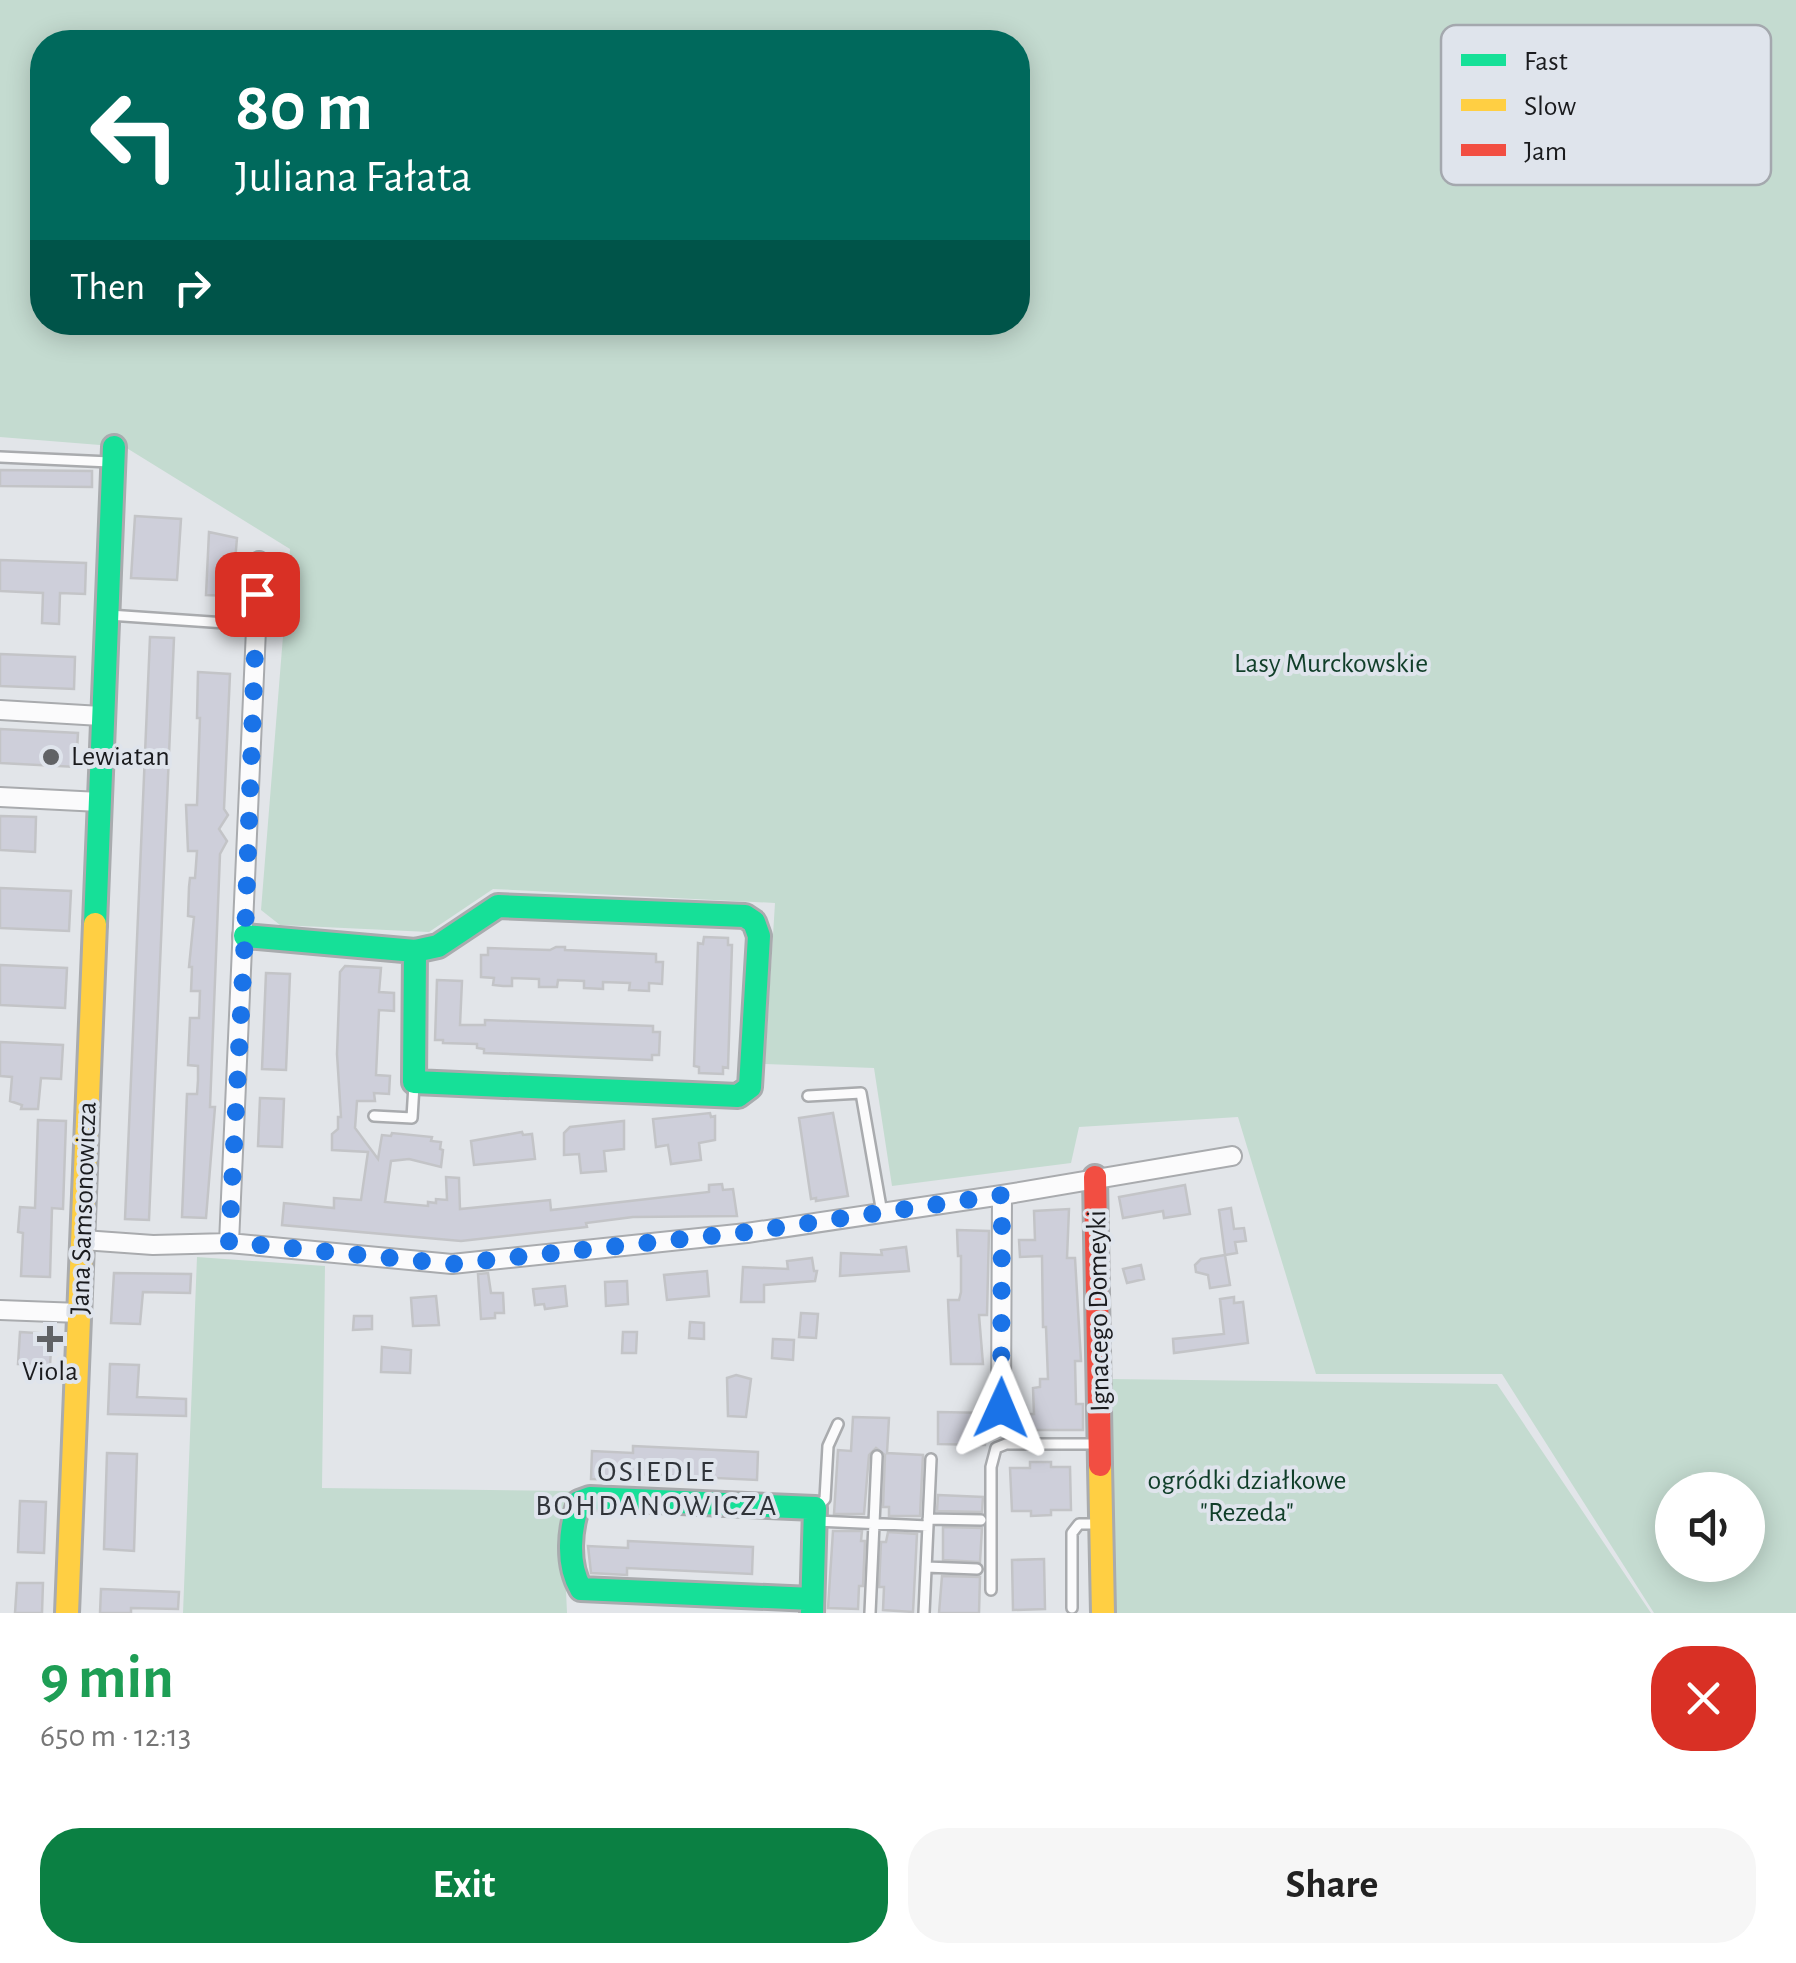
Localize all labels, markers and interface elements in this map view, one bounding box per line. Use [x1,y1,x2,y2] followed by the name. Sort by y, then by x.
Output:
[1441,25,1771,185] legend
[1524,48,1568,76] text: Fast
[70,70,200,200] icon: left
[235,73,373,143] text: 80 m
[1524,93,1576,121] text: Slow
[1524,138,1567,166] text: Jam
[235,155,472,200] text: Juliana Fałata
[165,260,220,315] icon: right
[70,269,145,307] text: Then
[215,552,300,637] pin
[230,567,285,622] icon: arrive
[1234,650,1428,678] park label: Lasy Murckowskie
[71,743,170,771] place label: Lewiatan
[40,746,62,768] marker: Lewiatan
[66,1101,102,1315] street label: Jana Samsonowicza
[1083,1210,1115,1412] street label: Ignacego Domeyki
[39,1328,61,1350] marker: Viola
[949,1356,1053,1460] position arrow
[22,1358,78,1386] place label: Viola
[535,1457,779,1521] district label: OSIEDLE BOHDANOWICZA
[1148,1467,1346,1527] park label: ogródki działkowe "Rezeda"
[1655,1472,1765,1582] map controls
[1655,1472,1765,1582] button: sound
[1651,1646,1756,1751] button: close
[40,1649,174,1709] text: 9 min
[40,1720,191,1752] text: 650 m · 12:13
[40,1828,888,1943] button: Exit
[908,1828,1756,1943] button: Share

